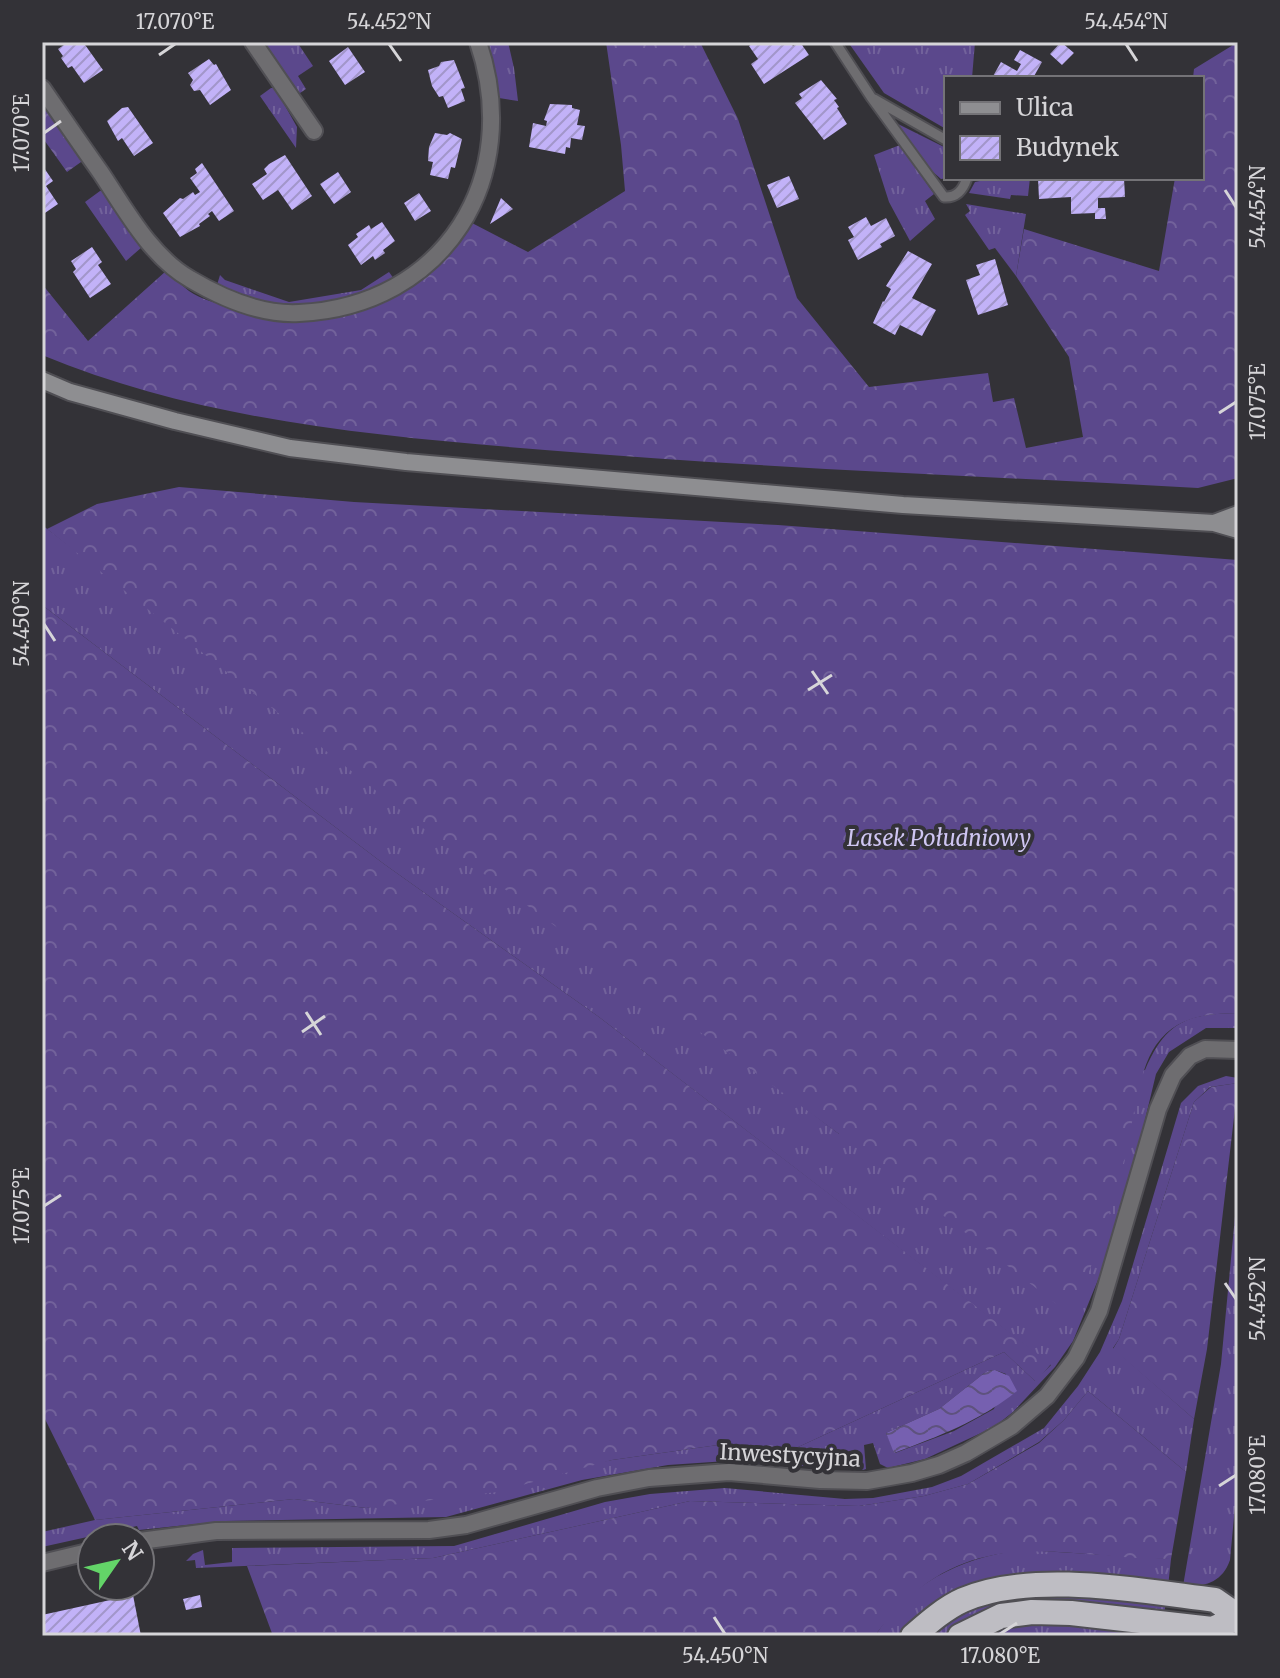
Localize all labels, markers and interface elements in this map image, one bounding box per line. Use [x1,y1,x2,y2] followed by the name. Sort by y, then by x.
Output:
[136,9,214,34] text: 17.070°E
[347,9,432,34] text: 54.452°N
[1084,9,1168,34] text: 54.454°N
[944,76,1204,180] legend
[1016,92,1074,123] text: Ulica
[9,94,34,172] text: 17.070°E
[1016,132,1120,163] text: Budynek
[1245,165,1270,249] text: 54.454°N
[1245,363,1270,440] text: 17.075°E
[9,580,34,667] text: 54.450°N
[847,824,1031,852] park label: Lasek Południowy
[9,1167,34,1244] text: 17.075°E
[1245,1256,1270,1341] text: 54.452°N
[1245,1435,1270,1515] text: 17.080°E
[719,1437,862,1473] street label: Inwestycyjna
[76,1522,156,1602] north arrow
[116,1536,149,1566] text: N
[682,1643,769,1668] text: 54.450°N
[960,1643,1040,1668] text: 17.080°E

